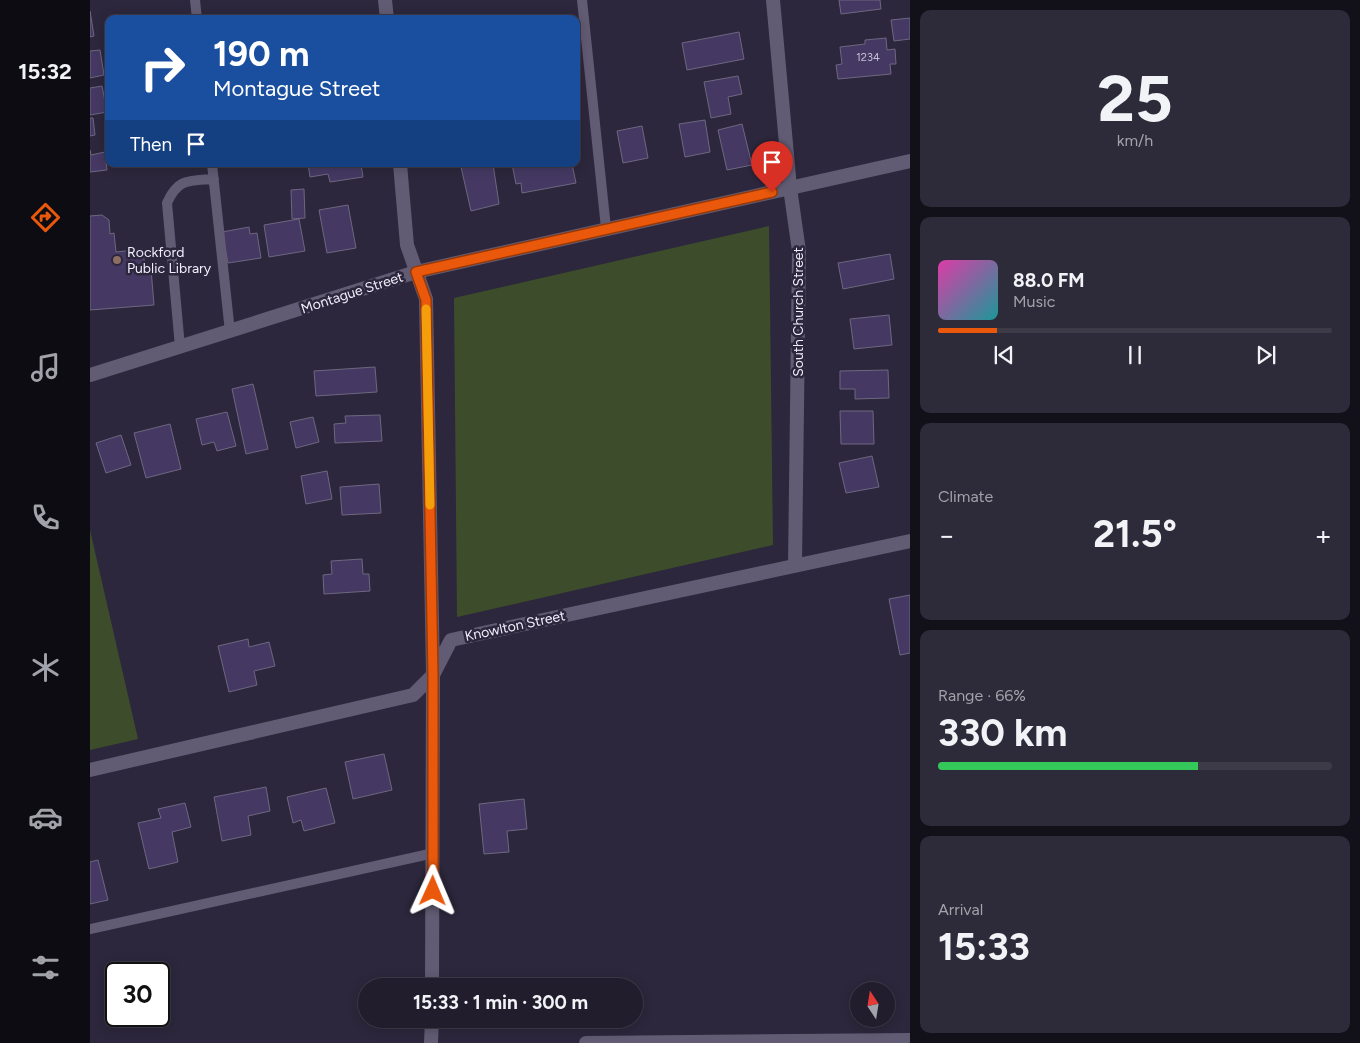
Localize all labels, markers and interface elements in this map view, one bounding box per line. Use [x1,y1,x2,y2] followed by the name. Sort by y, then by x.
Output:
[213,33,310,75] text: 190 m
[130,35,195,100] icon: right
[856,51,880,64] house number: 1234
[18,58,72,85] text: 15:32
[1097,59,1173,137] text: 25
[213,75,380,102] text: Montague Street
[182,130,210,158] icon: arrive
[1117,131,1153,150] text: km/h
[130,133,172,156] text: Then
[751,141,793,192] pin
[758,148,786,176] icon: arrive
[28,200,63,235] icon: directions
[127,244,212,277] place label: Rockford Public Library
[790,247,807,377] street label: South Church Street
[111,254,123,266] marker: Rockford Public Library
[299,268,405,318] street label: Montague Street
[1013,269,1085,292] text: 88.0 FM
[1013,292,1055,311] text: Music
[990,341,1018,369] icon: previous
[1121,341,1149,369] icon: pause
[1252,341,1280,369] icon: next
[28,350,63,385] icon: music
[938,487,993,506] text: Climate
[28,500,63,535] icon: phone
[1093,511,1177,557] text: 21.5°
[938,518,955,552] text: −
[1315,518,1332,552] text: +
[463,607,567,645] street label: Knowlton Street
[28,650,63,685] icon: climate
[938,686,1026,705] text: Range · 66%
[938,710,1068,756] text: 330 km
[28,800,63,835] icon: car
[406,864,458,916] position arrow
[938,900,983,919] text: Arrival
[938,924,1030,970] text: 15:33
[28,950,63,985] icon: filters
[105,962,170,1027] speed limit sign: 30
[850,982,895,1028] north arrow
[850,982,895,1027] map controls
[413,991,588,1014] text: 15:33 · 1 min · 300 m

